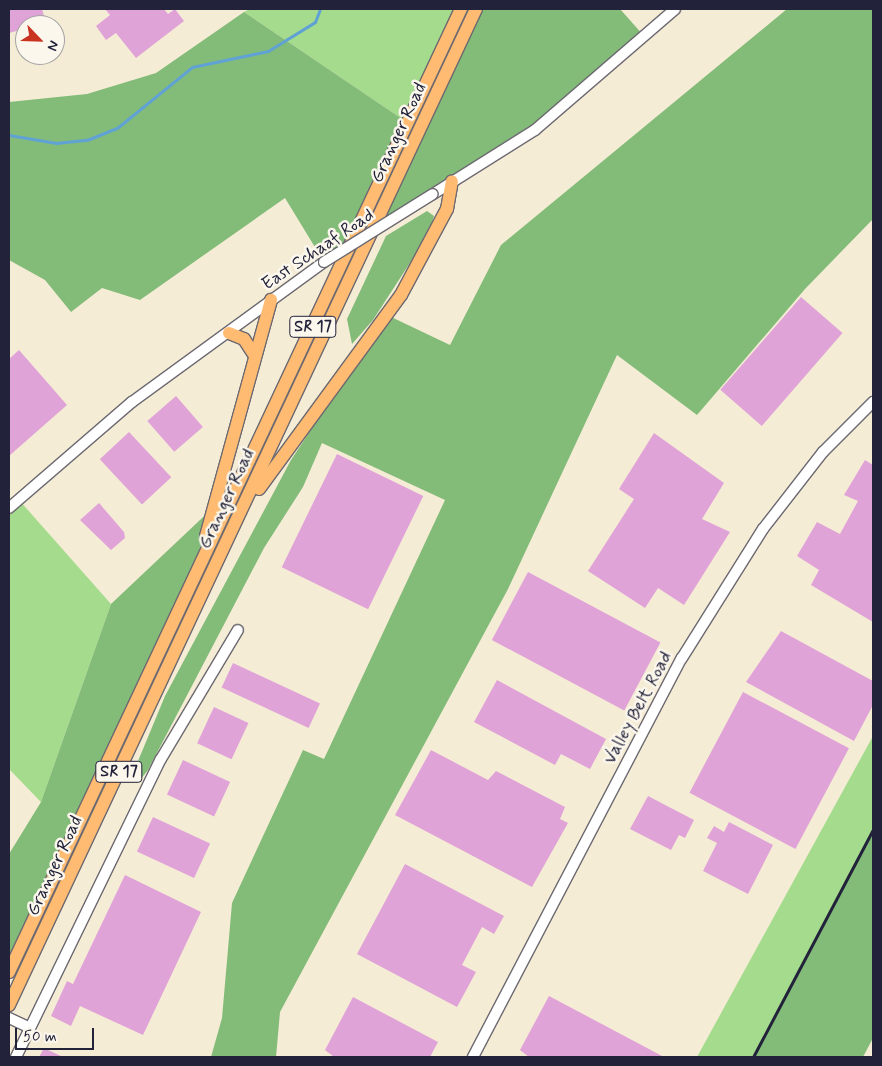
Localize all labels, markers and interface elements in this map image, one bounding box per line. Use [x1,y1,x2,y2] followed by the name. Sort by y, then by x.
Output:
[15,15,65,65] north arrow
[43,38,63,54] text: N
[367,80,431,186] street label: Granger Road
[258,204,378,296] street label: East Schaaf Road
[289,314,337,341] road number: SR 17
[195,446,259,552] street label: Granger Road
[599,648,677,768] street label: Valley Belt Road
[95,759,143,786] road number: SR 17
[23,813,87,919] street label: Granger Road
[18,1018,96,1050] scale bar
[23,1027,57,1047] text: 50 m

